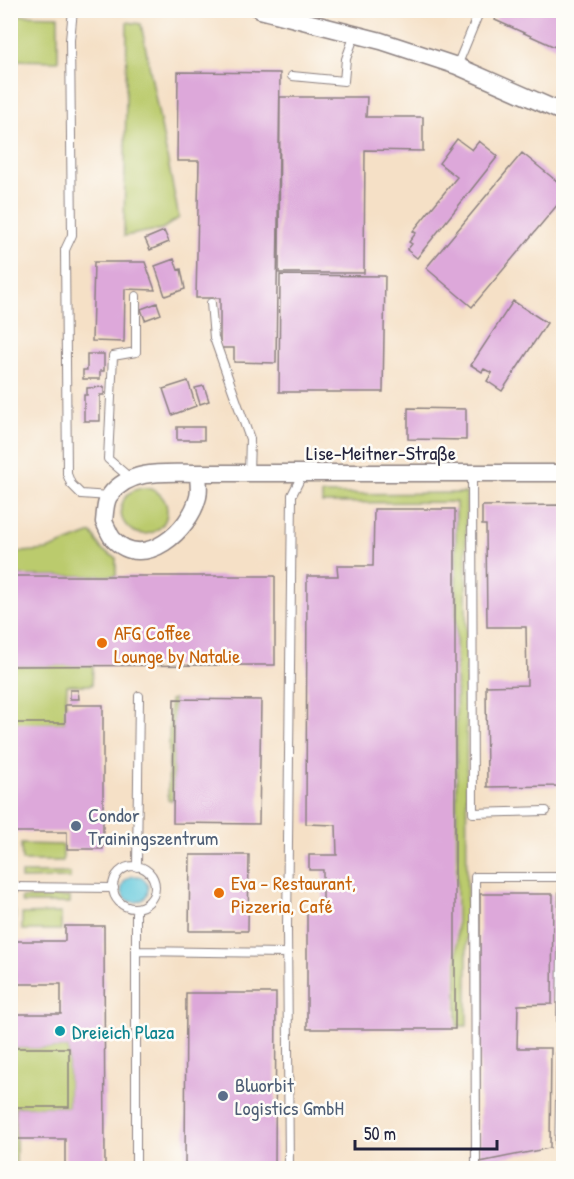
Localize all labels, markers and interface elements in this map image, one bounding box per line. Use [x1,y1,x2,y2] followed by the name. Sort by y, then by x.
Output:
[306,439,456,466] street label: Lise-Meitner-Straße
[114,619,240,669] place label: AFG Coffee Lounge by Natalie
[95,636,109,650] marker: AFG Coffee Lounge by Natalie
[88,801,218,851] place label: Condor Trainingszentrum
[69,819,83,833] marker: Condor Trainingszentrum
[231,869,356,919] place label: Eva - Restaurant, Pizzeria, Café
[212,886,226,900] marker: Eva - Restaurant, Pizzeria, Café
[72,1018,174,1045] place label: Dreieich Plaza
[53,1024,67,1038] marker: Dreieich Plaza
[235,1071,344,1121] place label: Bluorbit Logistics GmbH
[216,1089,230,1103] marker: Bluorbit Logistics GmbH
[355,1113,498,1151] scale bar
[364,1121,396,1146] text: 50 m

